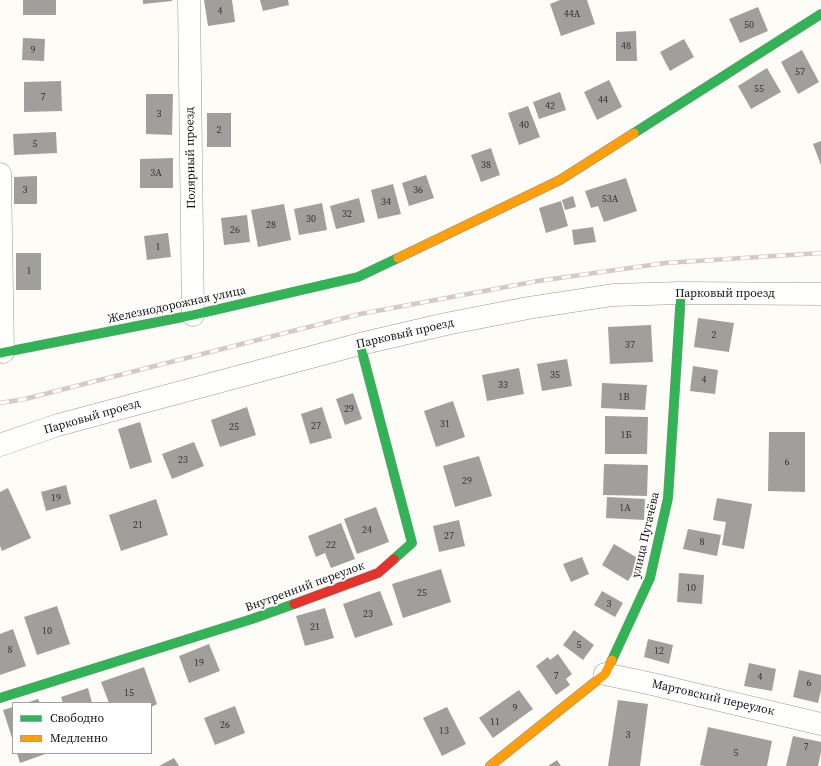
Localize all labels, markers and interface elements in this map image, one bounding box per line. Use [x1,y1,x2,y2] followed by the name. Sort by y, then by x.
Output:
[218,5,222,17] house number: 4
[564,8,580,20] house number: 44А
[744,19,754,31] house number: 50
[621,40,631,52] house number: 48
[31,44,35,56] house number: 9
[795,66,805,78] house number: 57
[754,83,764,95] house number: 55
[41,91,45,103] house number: 7
[598,94,608,106] house number: 44
[545,100,555,112] house number: 42
[183,107,199,209] street label: Полярный проезд
[157,108,161,120] house number: 3
[519,119,529,131] house number: 40
[217,124,221,136] house number: 2
[33,138,37,150] house number: 5
[481,159,491,171] house number: 38
[150,167,162,179] house number: 3А
[23,184,27,196] house number: 3
[413,184,423,196] house number: 36
[602,193,618,205] house number: 53А
[381,196,391,208] house number: 34
[342,208,352,220] house number: 32
[306,213,316,225] house number: 30
[266,219,276,231] house number: 28
[230,224,240,236] house number: 26
[156,241,160,253] house number: 1
[27,265,31,277] house number: 1
[107,283,247,327] street label: Железнодорожная улица
[675,287,775,301] street label: Парковый проезд
[355,316,455,352] street label: Парковый проезд
[712,329,716,341] house number: 2
[625,339,635,351] house number: 37
[550,369,560,381] house number: 35
[702,374,706,386] house number: 4
[498,379,508,391] house number: 33
[618,391,630,403] house number: 1В
[42,396,142,438] street label: Парковый проезд
[344,403,354,415] house number: 29
[440,418,450,430] house number: 31
[311,420,321,432] house number: 27
[229,421,239,433] house number: 25
[620,429,632,441] house number: 1Б
[178,454,188,466] house number: 23
[785,456,789,468] house number: 6
[462,475,472,487] house number: 29
[629,491,663,579] street label: улица Пугачёва
[51,492,61,504] house number: 19
[619,502,631,514] house number: 1А
[133,519,143,531] house number: 21
[362,524,372,536] house number: 24
[444,530,454,542] house number: 27
[700,536,704,548] house number: 8
[326,539,336,551] house number: 22
[243,559,367,615] street label: Внутренний переулок
[686,582,696,594] house number: 10
[417,587,427,599] house number: 25
[607,598,611,610] house number: 3
[363,608,373,620] house number: 23
[310,621,320,633] house number: 21
[42,625,52,637] house number: 10
[577,639,581,651] house number: 5
[8,644,12,656] house number: 8
[654,645,664,657] house number: 12
[194,657,204,669] house number: 19
[554,670,558,682] house number: 7
[758,671,762,683] house number: 4
[650,677,776,719] street label: Мартовский переулок
[807,677,811,689] house number: 6
[124,687,134,699] house number: 15
[12,702,152,754] legend
[513,702,517,714] house number: 9
[50,710,104,726] text: Свободно
[490,716,500,728] house number: 11
[220,719,230,731] house number: 26
[439,725,449,737] house number: 13
[626,729,630,741] house number: 3
[50,730,108,746] text: Медленно
[804,741,808,753] house number: 7
[734,747,738,759] house number: 5

